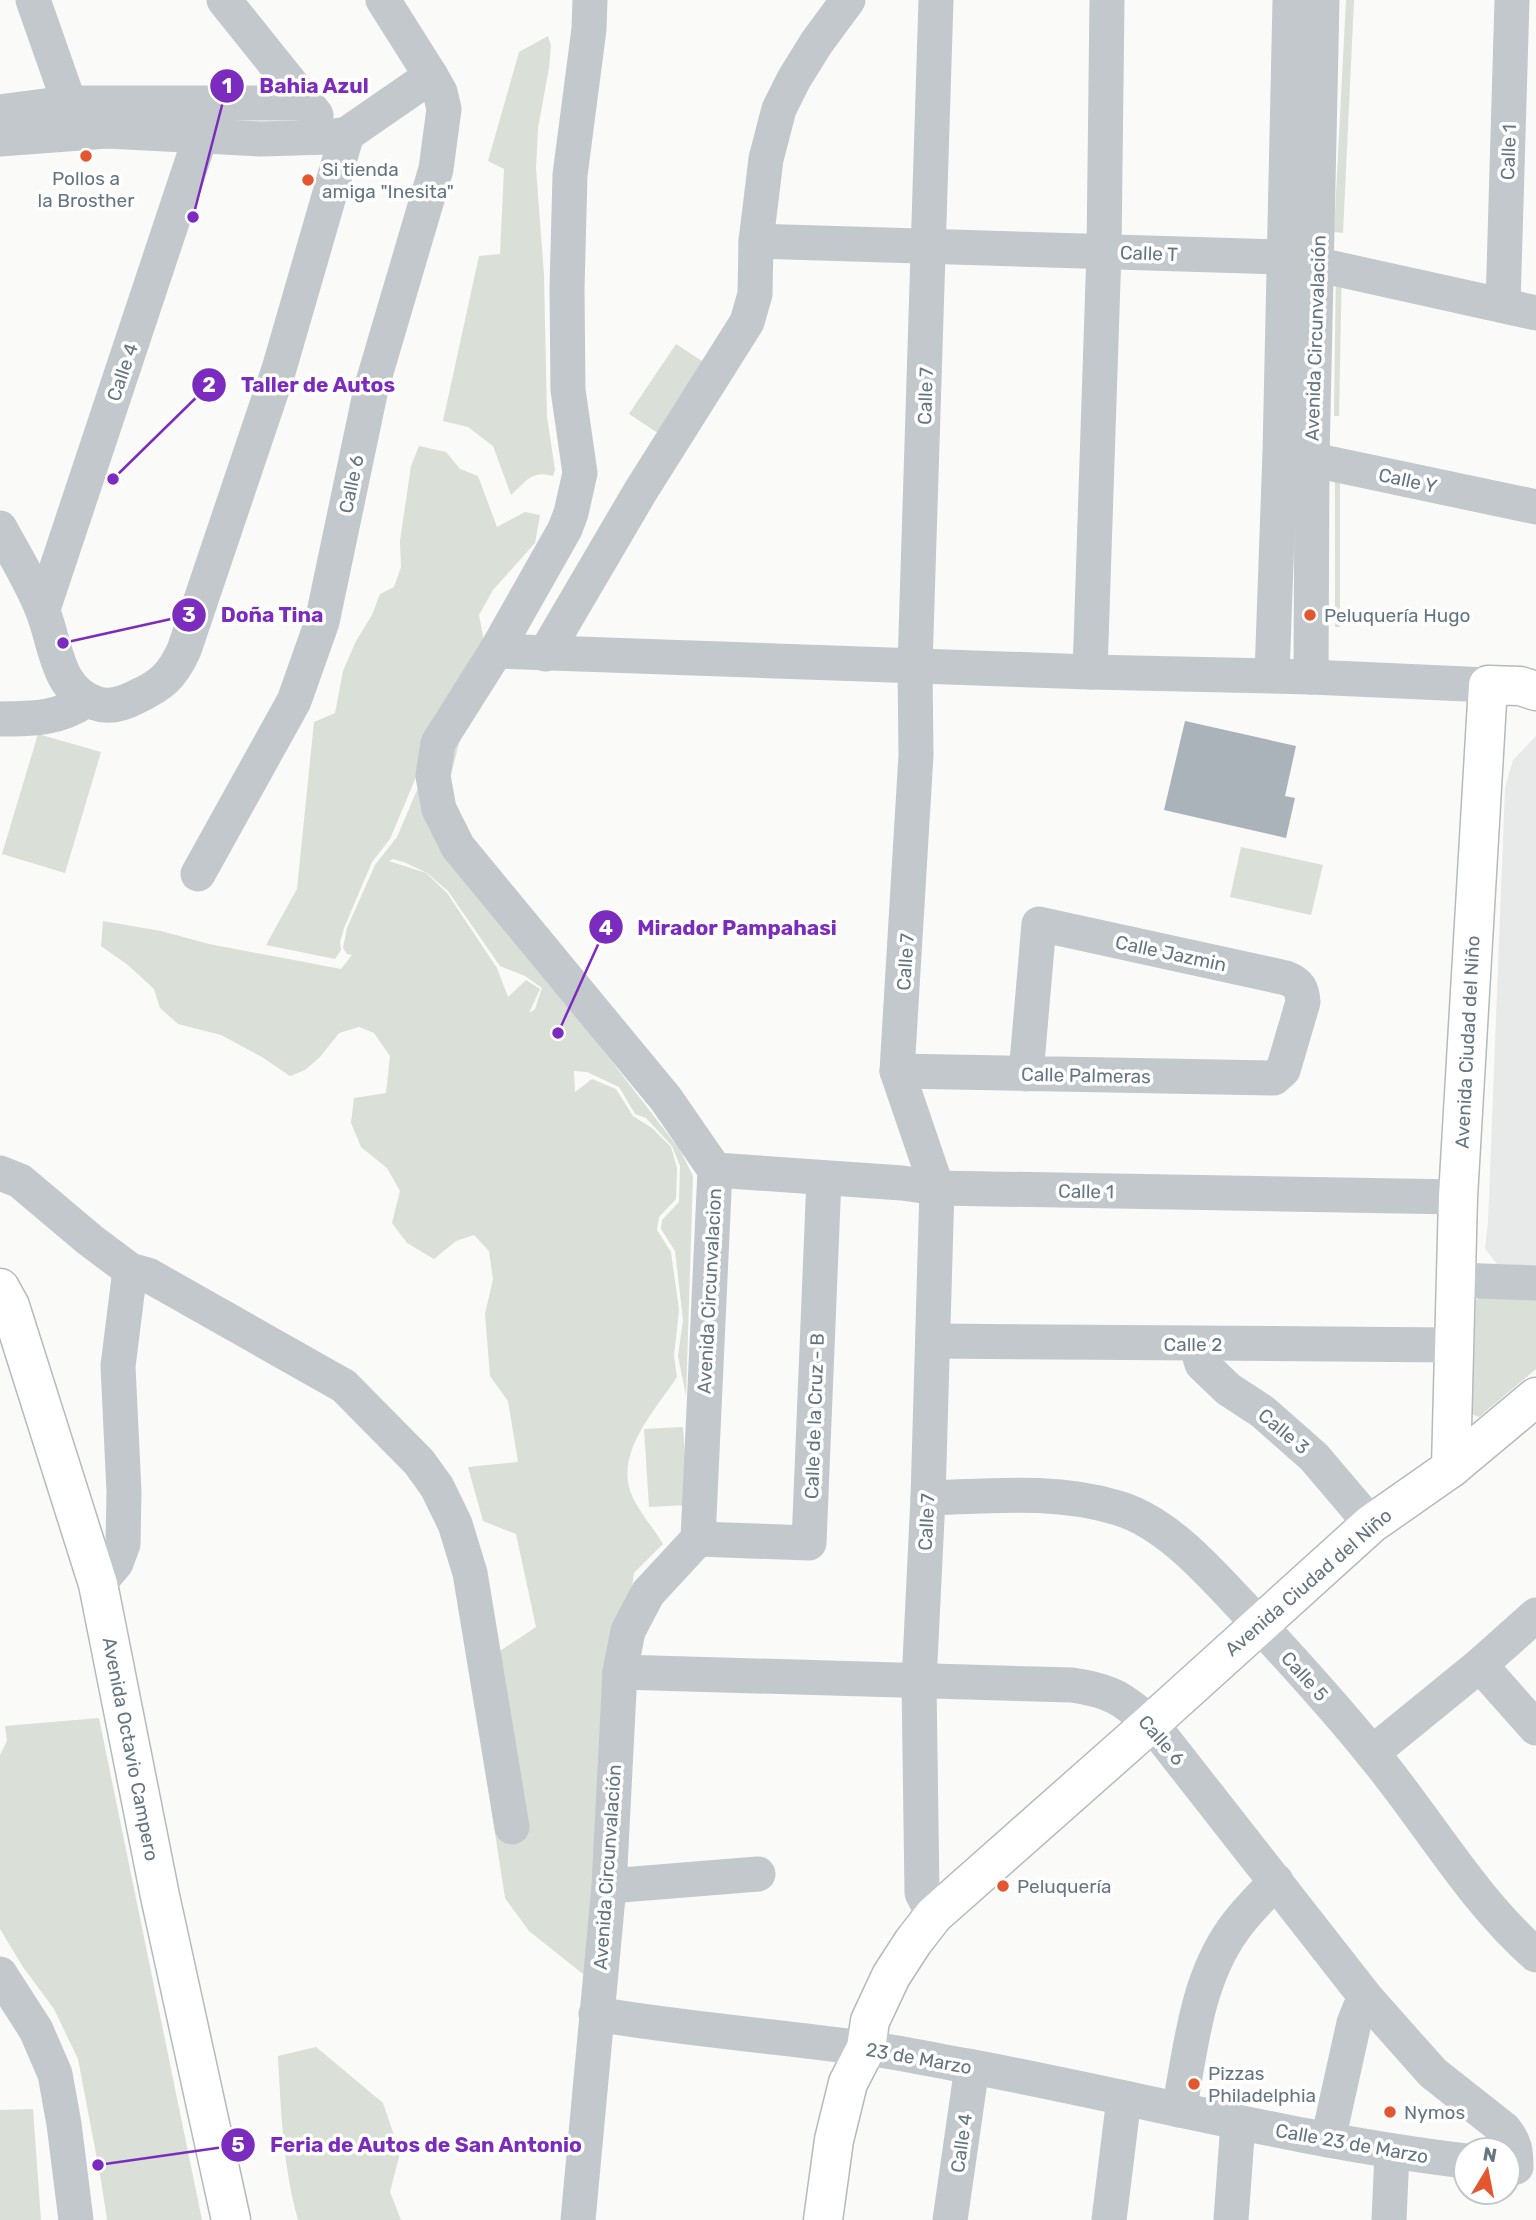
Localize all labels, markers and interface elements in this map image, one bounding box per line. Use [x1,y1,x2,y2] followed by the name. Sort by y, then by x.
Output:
[210,65,383,107] callout: Bahia Azul
[222,73,232,98] text: 1
[259,73,369,98] text: Bahia Azul
[1496,124,1521,180] street label: Calle 1
[78,148,94,164] marker: Pollos a la Brosther
[322,158,454,203] place label: Si tienda amiga "Inesita"
[38,167,135,212] place label: Pollos a la Brosther
[300,172,316,188] marker: Si tienda amiga "Inesita"
[1300,235,1331,441] street label: Avenida Circunvalación
[1119,241,1178,266] street label: Calle T
[102,340,143,404] street label: Calle 4
[192,364,410,406] callout: Taller de Autos
[913,367,938,425] street label: Calle 7
[202,372,216,397] text: 2
[241,372,395,397] text: Taller de Autos
[334,453,369,515] street label: Calle 6
[1376,463,1439,498] street label: Calle Y
[171,594,337,636] callout: Doña Tina
[182,602,196,627] text: 3
[221,602,323,627] text: Doña Tina
[1324,604,1470,627] place label: Peluquería Hugo
[1302,607,1318,623] marker: Peluquería Hugo
[588,906,851,948] callout: Mirador Pampahasi
[599,915,613,940] text: 4
[637,915,837,940] text: Mirador Pampahasi
[1113,931,1228,976] street label: Calle Jazmin
[892,932,919,991] street label: Calle 7
[1450,935,1485,1149] street label: Avenida Ciudad del Niño
[1021,1063,1151,1088] street label: Calle Palmeras
[1058,1180,1114,1203] street label: Calle 1
[693,1187,726,1395] street label: Avenida Circunvalacion
[800,1333,829,1499] street label: Calle de la Cruz - B
[1164,1333,1222,1356] street label: Calle 2
[1254,1404,1314,1459] street label: Calle 3
[914,1493,939,1551] street label: Calle 7
[1220,1504,1396,1661] street label: Avenida Ciudad del Niño
[98,1635,163,1863] street label: Avenida Octavio Campero
[1276,1647,1333,1706] street label: Calle 5
[1134,1710,1190,1770] street label: Calle 6
[589,1763,626,1971] street label: Avenida Circunvalación
[1017,1875,1111,1898] place label: Peluquería
[995,1878,1011,1894] marker: Peluquería
[864,2038,974,2079] street label: 23 de Marzo
[1208,2062,1316,2107] place label: Pizzas Philadelphia
[1186,2076,1202,2092] marker: Pizzas Philadelphia
[1404,2101,1465,2124] place label: Nymos
[1382,2104,1398,2120] marker: Nymos
[946,2112,977,2174] street label: Calle 4
[1274,2119,1430,2168] street label: Calle 23 de Marzo
[220,2124,596,2166] callout: Feria de Autos de San Antonio
[231,2132,245,2157] text: 5
[270,2132,582,2157] text: Feria de Autos de San Antonio
[1452,2136,1522,2206] north arrow
[1481,2142,1499,2167] text: N

